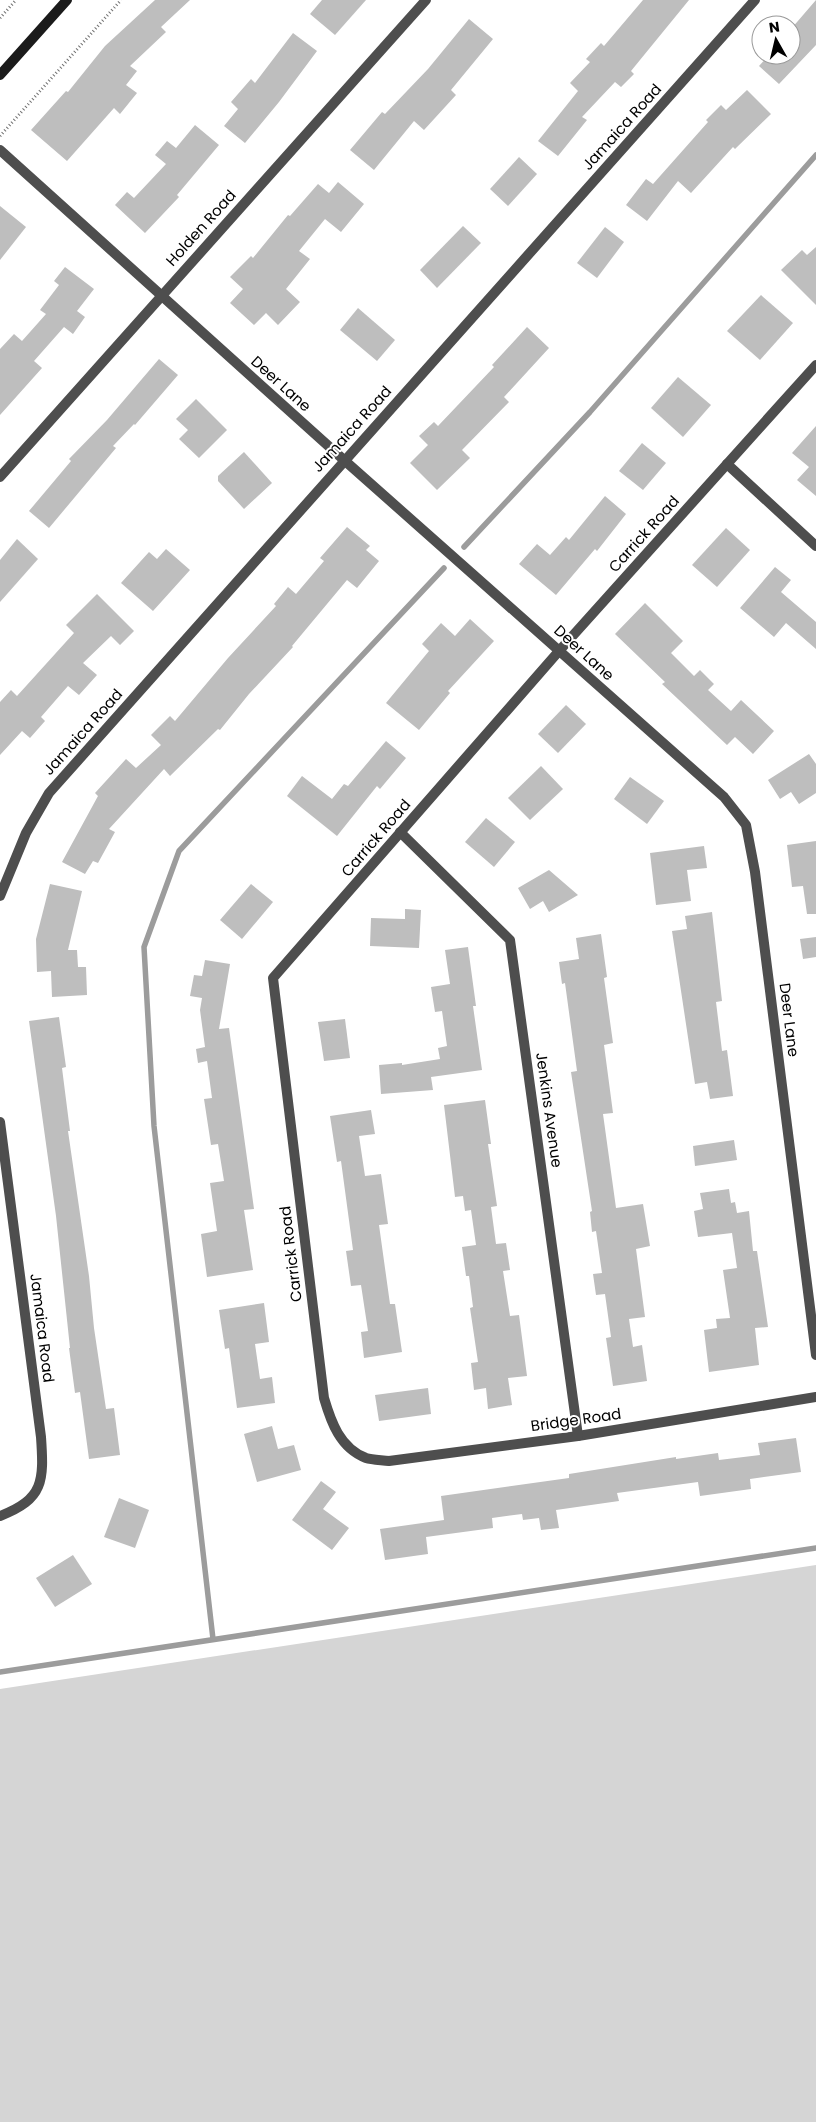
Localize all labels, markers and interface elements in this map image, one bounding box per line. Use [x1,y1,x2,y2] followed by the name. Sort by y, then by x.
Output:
[751,15,801,65] north arrow
[768,16,781,38] text: N
[577,79,666,174] street label: Jamaica Road
[161,185,240,270] street label: Holden Road
[247,351,316,416] street label: Deer Lane
[307,381,396,476] street label: Jamaica Road
[604,491,684,577] street label: Carrick Road
[550,620,619,685] street label: Deer Lane
[38,684,127,779] street label: Jamaica Road
[336,794,415,881] street label: Carrick Road
[775,982,804,1058] street label: Deer Lane
[531,1051,568,1169] street label: Jenkins Avenue
[274,1205,307,1303] street label: Carrick Road
[25,1272,60,1384] street label: Jamaica Road
[529,1403,622,1436] street label: Bridge Road

